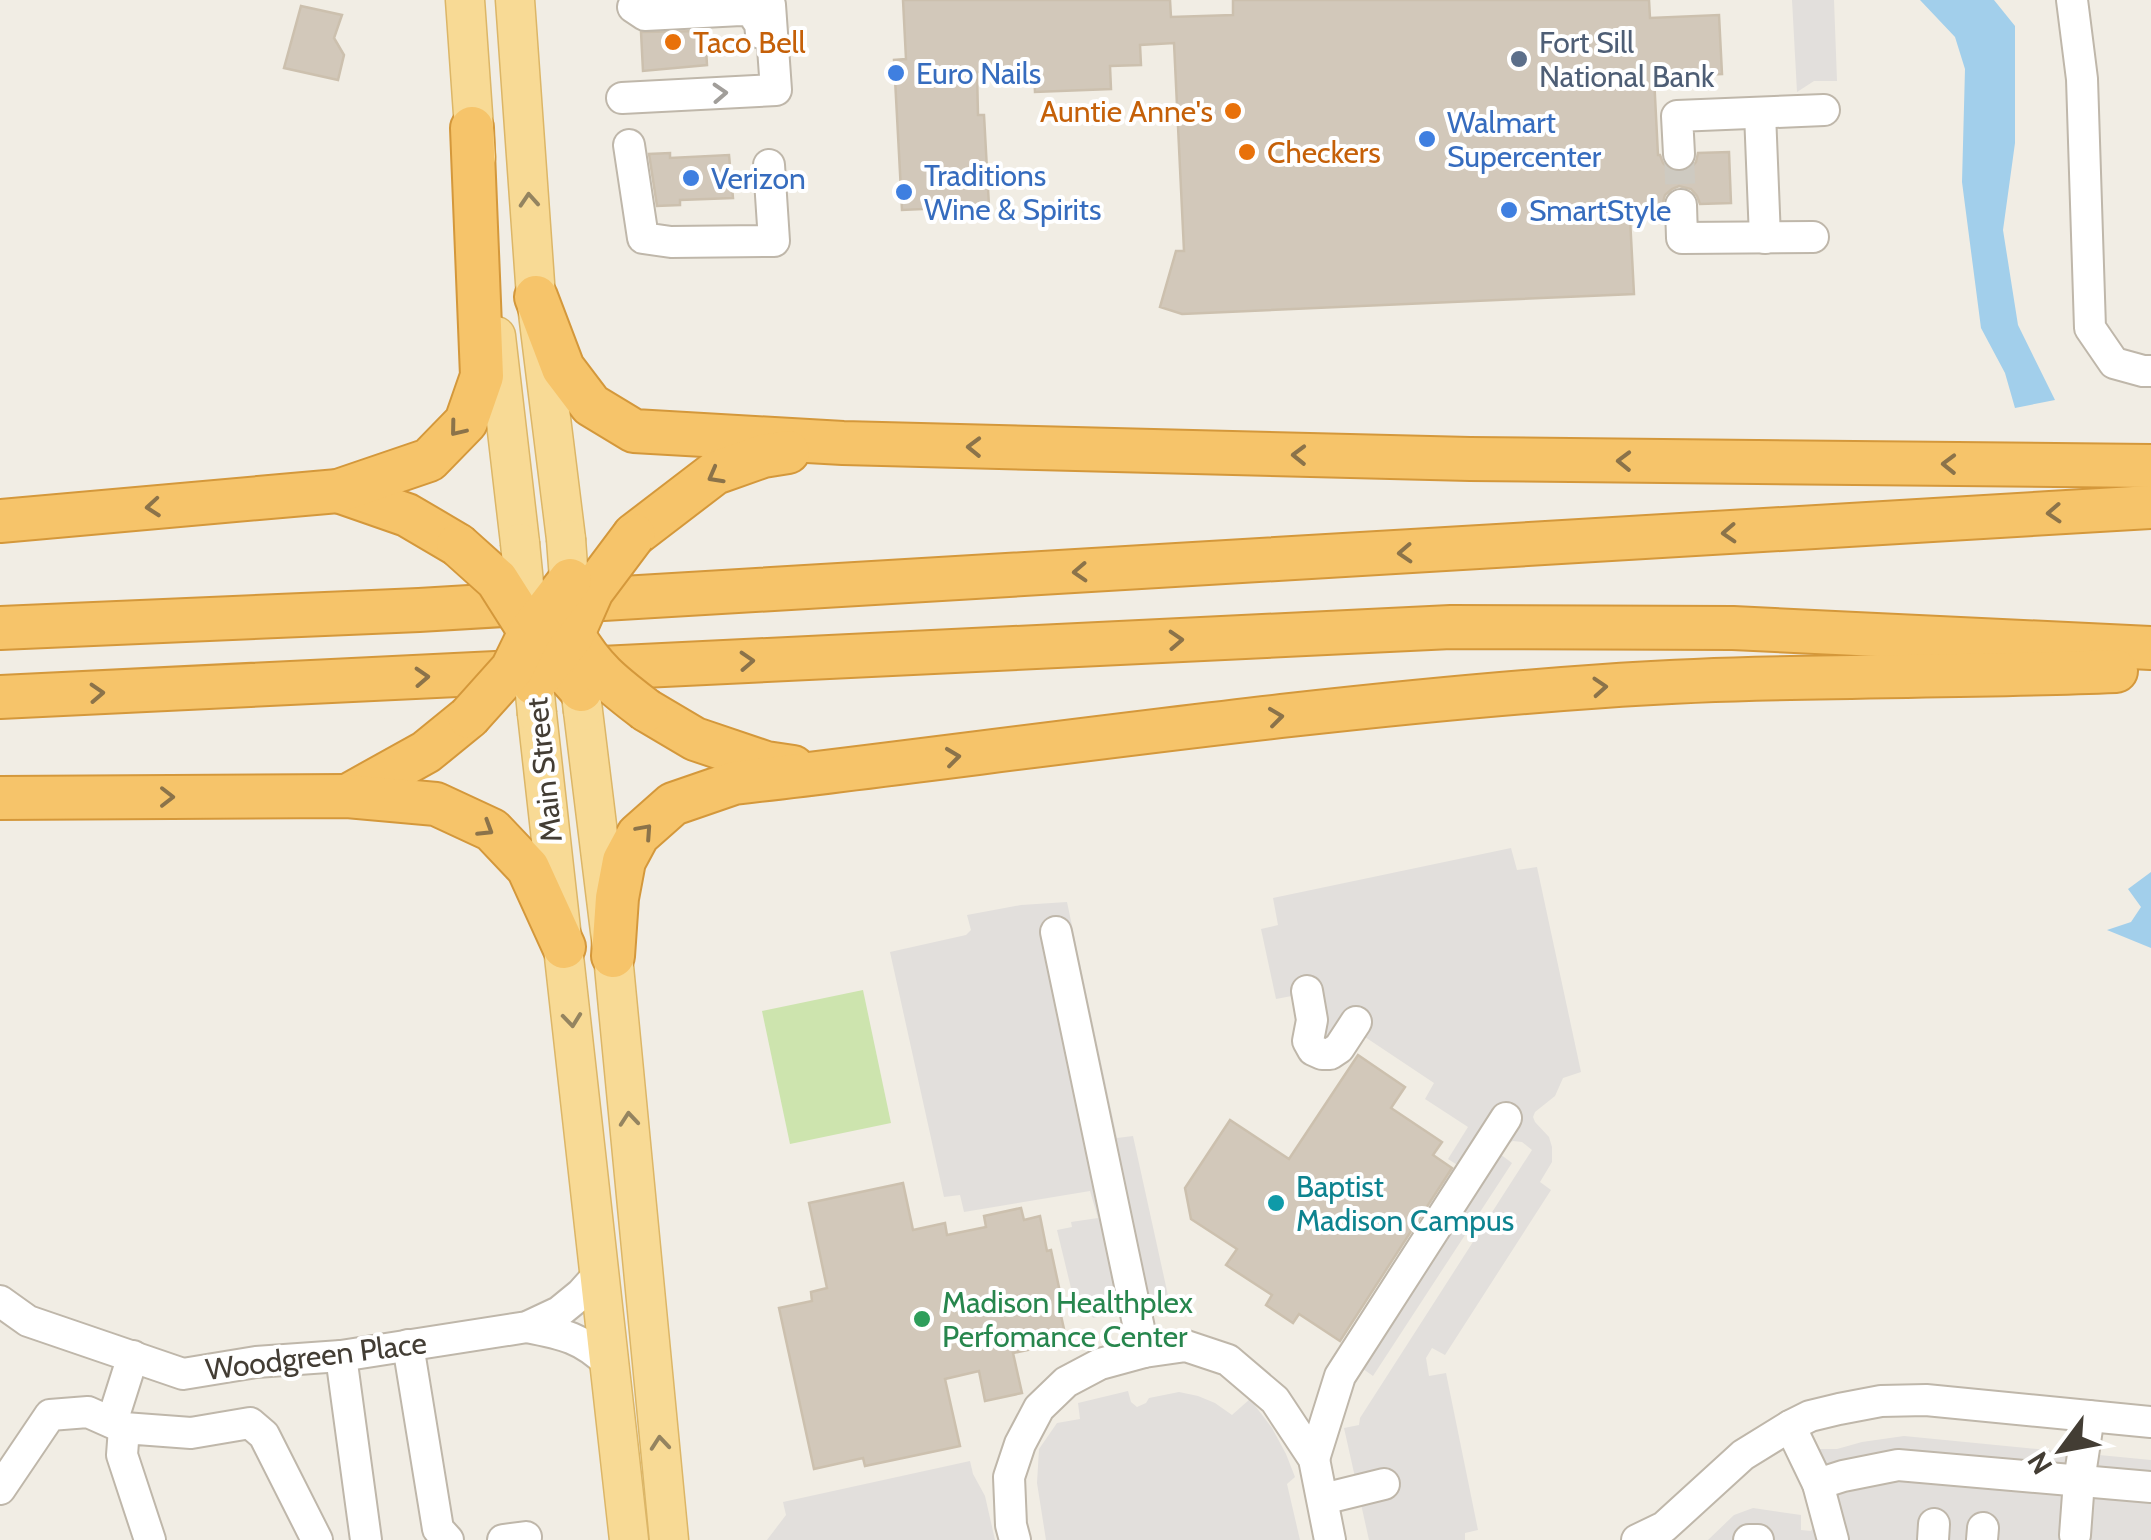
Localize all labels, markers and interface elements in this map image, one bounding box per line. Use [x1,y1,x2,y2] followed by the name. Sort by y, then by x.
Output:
[693,24,806,61] place label: Taco Bell
[1539,24,1715,95] place label: Fort Sill National Bank
[662,31,684,53] marker: Taco Bell
[1508,48,1530,70] marker: Fort Sill National Bank
[916,55,1041,92] place label: Euro Nails
[885,62,907,84] marker: Euro Nails
[712,83,728,104] one-way arrow
[1040,93,1213,130] place label: Auntie Anne's
[1222,100,1244,122] marker: Auntie Anne's
[1447,104,1602,175] place label: Walmart Supercenter
[1416,128,1438,150] marker: Walmart Supercenter
[1267,134,1381,171] place label: Checkers
[1236,141,1258,163] marker: Checkers
[924,157,1101,228] place label: Traditions Wine & Spirits
[711,160,806,197] place label: Verizon
[680,167,702,189] marker: Verizon
[893,181,915,203] marker: Traditions Wine & Spirits
[519,191,541,207] one-way arrow
[1529,192,1671,229] place label: SmartStyle
[1498,199,1520,221] marker: SmartStyle
[452,417,469,435] one-way arrow
[965,436,981,457] one-way arrow
[1290,444,1306,466] one-way arrow
[1615,450,1631,471] one-way arrow
[1940,453,1956,475] one-way arrow
[708,463,726,483] one-way arrow
[144,496,160,518] one-way arrow
[2045,502,2061,523] one-way arrow
[1721,522,1737,543] one-way arrow
[1396,542,1412,563] one-way arrow
[1072,561,1088,582] one-way arrow
[1169,630,1185,651] one-way arrow
[739,651,755,672] one-way arrow
[414,667,430,688] one-way arrow
[1592,677,1608,698] one-way arrow
[90,683,106,704] one-way arrow
[518,696,570,844] street label: Main Street
[1268,707,1284,728] one-way arrow
[945,747,962,768] one-way arrow
[160,786,176,808] one-way arrow
[475,817,493,836] one-way arrow
[633,824,651,843] one-way arrow
[560,1012,582,1028] one-way arrow
[619,1111,640,1127] one-way arrow
[1296,1168,1514,1239] place label: Baptist Madison Campus
[1265,1192,1287,1214] marker: Baptist Madison Campus
[942,1284,1193,1355] place label: Madison Healthplex Perfomance Center
[911,1308,933,1330] marker: Madison Healthplex Perfomance Center
[203,1324,429,1388] street label: Woodgreen Place
[2011,1400,2111,1500] north arrow
[650,1435,671,1451] one-way arrow
[2020,1446,2059,1481] text: N

